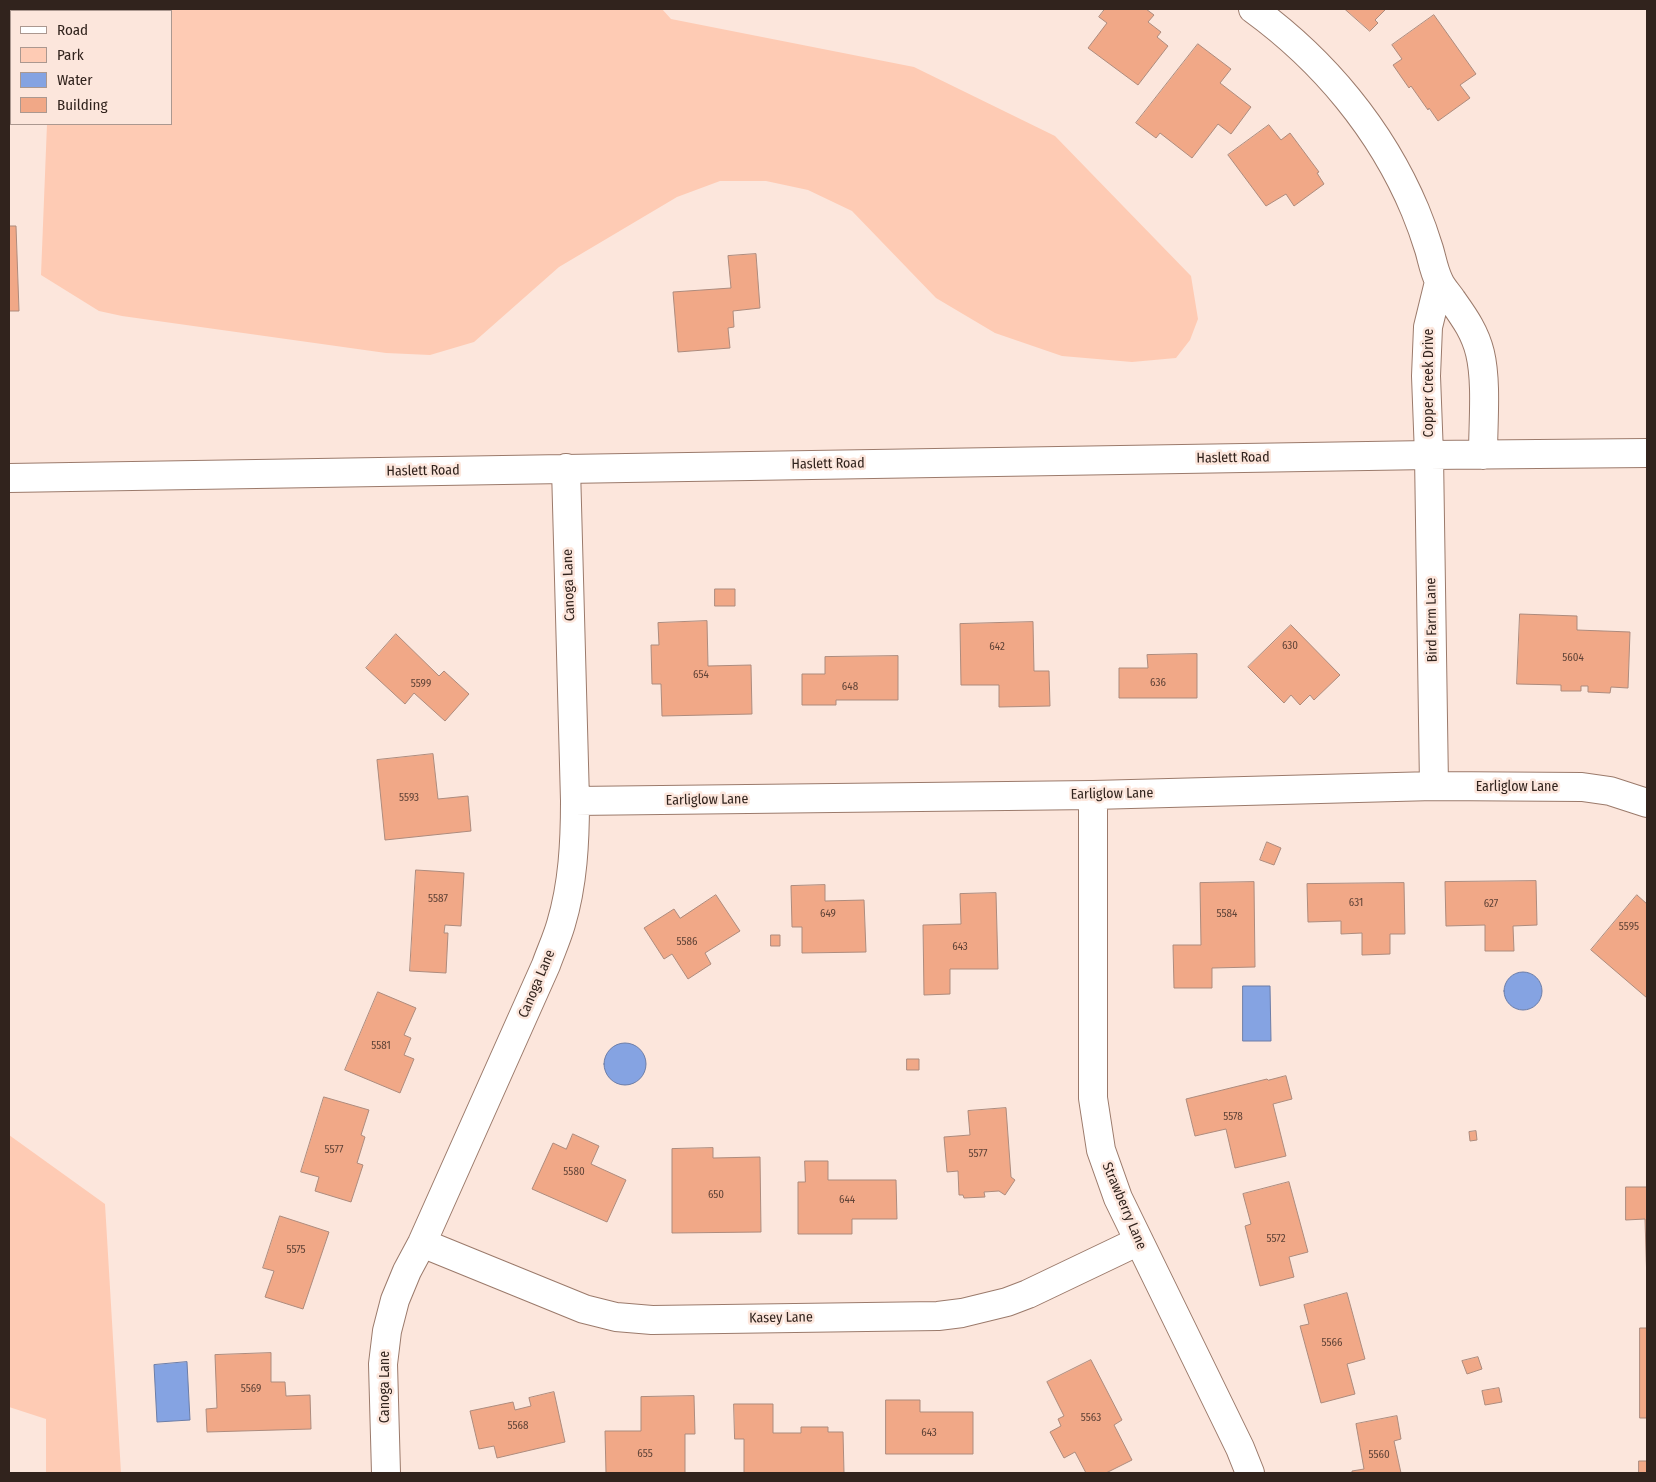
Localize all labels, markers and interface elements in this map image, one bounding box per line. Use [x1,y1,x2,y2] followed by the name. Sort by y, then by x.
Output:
[10,10,172,125] legend
[57,21,88,39] text: Road
[57,46,84,64] text: Park
[57,71,92,89] text: Water
[57,96,108,114] text: Building
[1421,329,1437,437] street label: Copper Creek Drive
[1196,449,1270,467] street label: Haslett Road
[791,455,865,473] street label: Haslett Road
[386,462,460,480] street label: Haslett Road
[559,549,579,621] street label: Canoga Lane
[1423,577,1441,663] street label: Bird Farm Lane
[1282,639,1298,653] house number: 630
[989,640,1005,654] house number: 642
[1562,651,1584,665] house number: 5604
[693,668,709,682] house number: 654
[1150,676,1166,690] house number: 636
[411,677,431,691] house number: 5599
[842,680,858,694] house number: 648
[1476,779,1558,795] street label: Earliglow Lane
[1071,785,1153,803] street label: Earliglow Lane
[399,791,419,805] house number: 5593
[666,791,748,809] street label: Earliglow Lane
[428,892,448,906] house number: 5587
[1349,896,1363,910] house number: 631
[1484,897,1498,911] house number: 627
[820,907,836,921] house number: 649
[1217,907,1237,921] house number: 5584
[1619,920,1639,934] house number: 5595
[677,935,697,949] house number: 5586
[952,940,968,954] house number: 643
[515,947,559,1021] street label: Canoga Lane
[371,1039,391,1053] house number: 5581
[1223,1110,1243,1124] house number: 5578
[325,1143,343,1157] house number: 5577
[969,1147,987,1161] house number: 5577
[1098,1160,1150,1252] street label: Strawberry Lane
[563,1165,585,1179] house number: 5580
[708,1188,724,1202] house number: 650
[839,1193,855,1207] house number: 644
[1267,1232,1285,1246] house number: 5572
[286,1243,306,1257] house number: 5575
[749,1309,813,1327] street label: Kasey Lane
[1322,1336,1342,1350] house number: 5566
[377,1351,393,1423] street label: Canoga Lane
[241,1382,261,1396] house number: 5569
[1081,1411,1101,1425] house number: 5563
[508,1419,528,1433] house number: 5568
[921,1426,937,1440] house number: 643
[637,1447,653,1461] house number: 655
[1368,1448,1390,1462] house number: 5560

